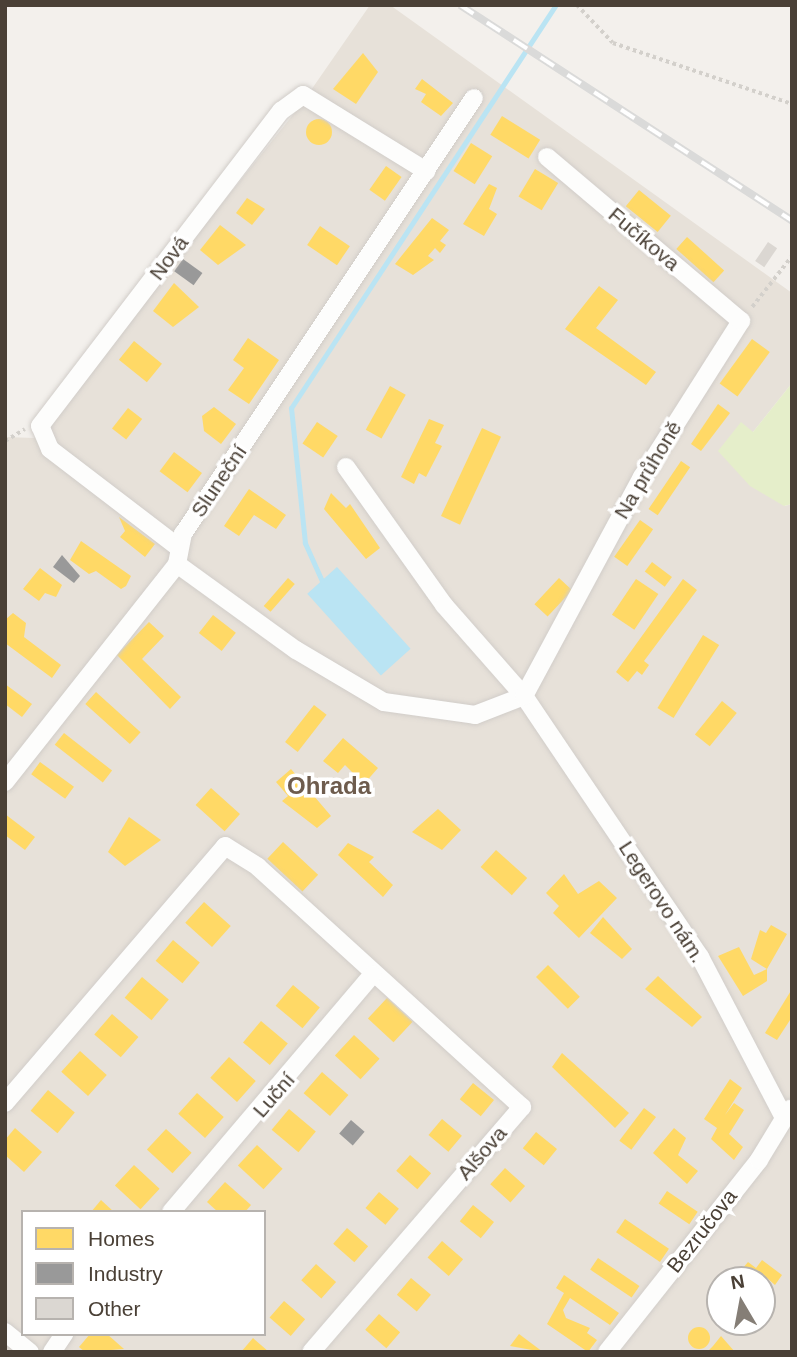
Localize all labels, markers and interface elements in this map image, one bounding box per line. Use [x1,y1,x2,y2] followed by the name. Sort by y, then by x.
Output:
[603,202,685,276] street label: Fučíkova
[144,231,194,285] street label: Nová
[609,416,687,524] street label: Na průhoně
[186,440,252,522] street label: Sluneční
[287,772,371,800] district label: Ohrada
[613,836,711,968] street label: Legerovo nám.
[248,1067,300,1123] street label: Luční
[452,1121,512,1185] street label: Alšova
[662,1184,742,1278] street label: Bezručova
[21,1210,266,1336] legend
[88,1227,155,1250] text: Homes
[88,1262,163,1285] text: Industry
[706,1266,776,1336] north arrow
[729,1270,746,1293] text: N
[88,1297,141,1320] text: Other

